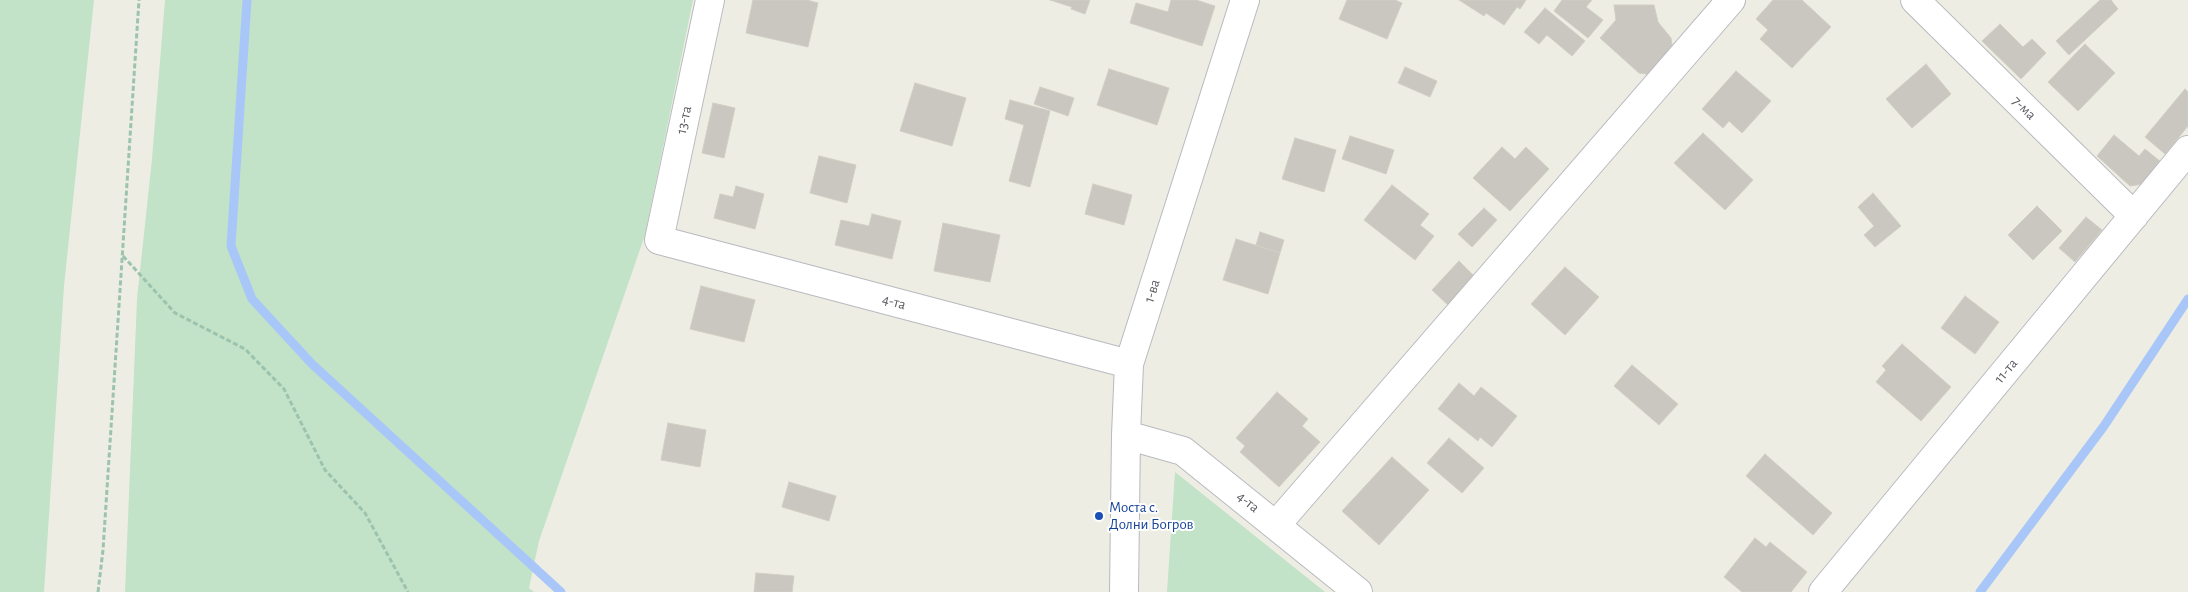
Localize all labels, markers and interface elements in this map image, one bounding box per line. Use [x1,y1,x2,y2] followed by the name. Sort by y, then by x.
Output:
[2008,92,2040,124] street label: 7-ма
[672,104,696,136] street label: 13-та
[1140,277,1164,305] street label: 1-ва
[880,290,908,314] street label: 4-та
[1990,355,2022,387] street label: 11-та
[1233,487,1263,517] street label: 4-та
[1109,498,1194,533] place label: Моста с. Долни Богров
[1093,510,1105,522] marker: Моста с. Долни Богров

